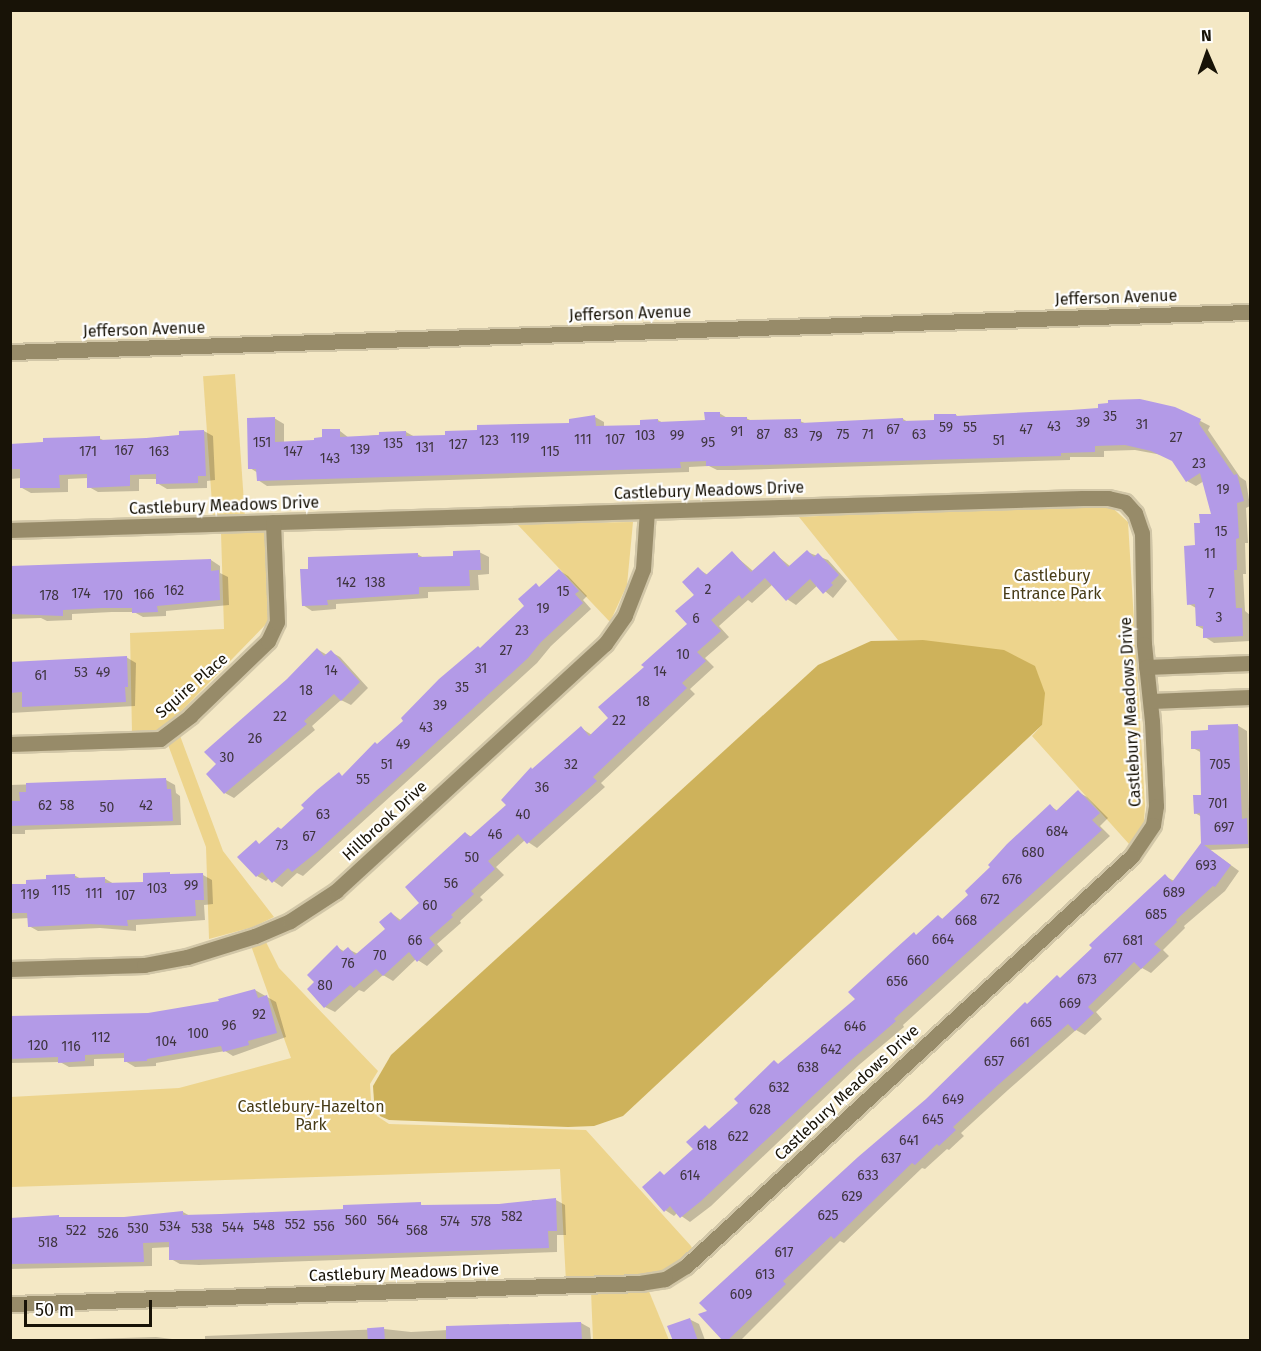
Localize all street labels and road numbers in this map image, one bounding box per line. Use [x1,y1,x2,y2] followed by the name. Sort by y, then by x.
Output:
[1055,286,1177,310] street label: Jefferson Avenue
[569,302,691,326] street label: Jefferson Avenue
[83,318,205,342] street label: Jefferson Avenue
[614,478,804,504] street label: Castlebury Meadows Drive
[129,493,319,519] street label: Castlebury Meadows Drive
[1116,617,1146,807] street label: Castlebury Meadows Drive
[152,649,232,723] street label: Squire Place
[339,777,431,865] street label: Hillbrook Drive
[771,1021,923,1165] street label: Castlebury Meadows Drive
[309,1260,499,1286] street label: Castlebury Meadows Drive

